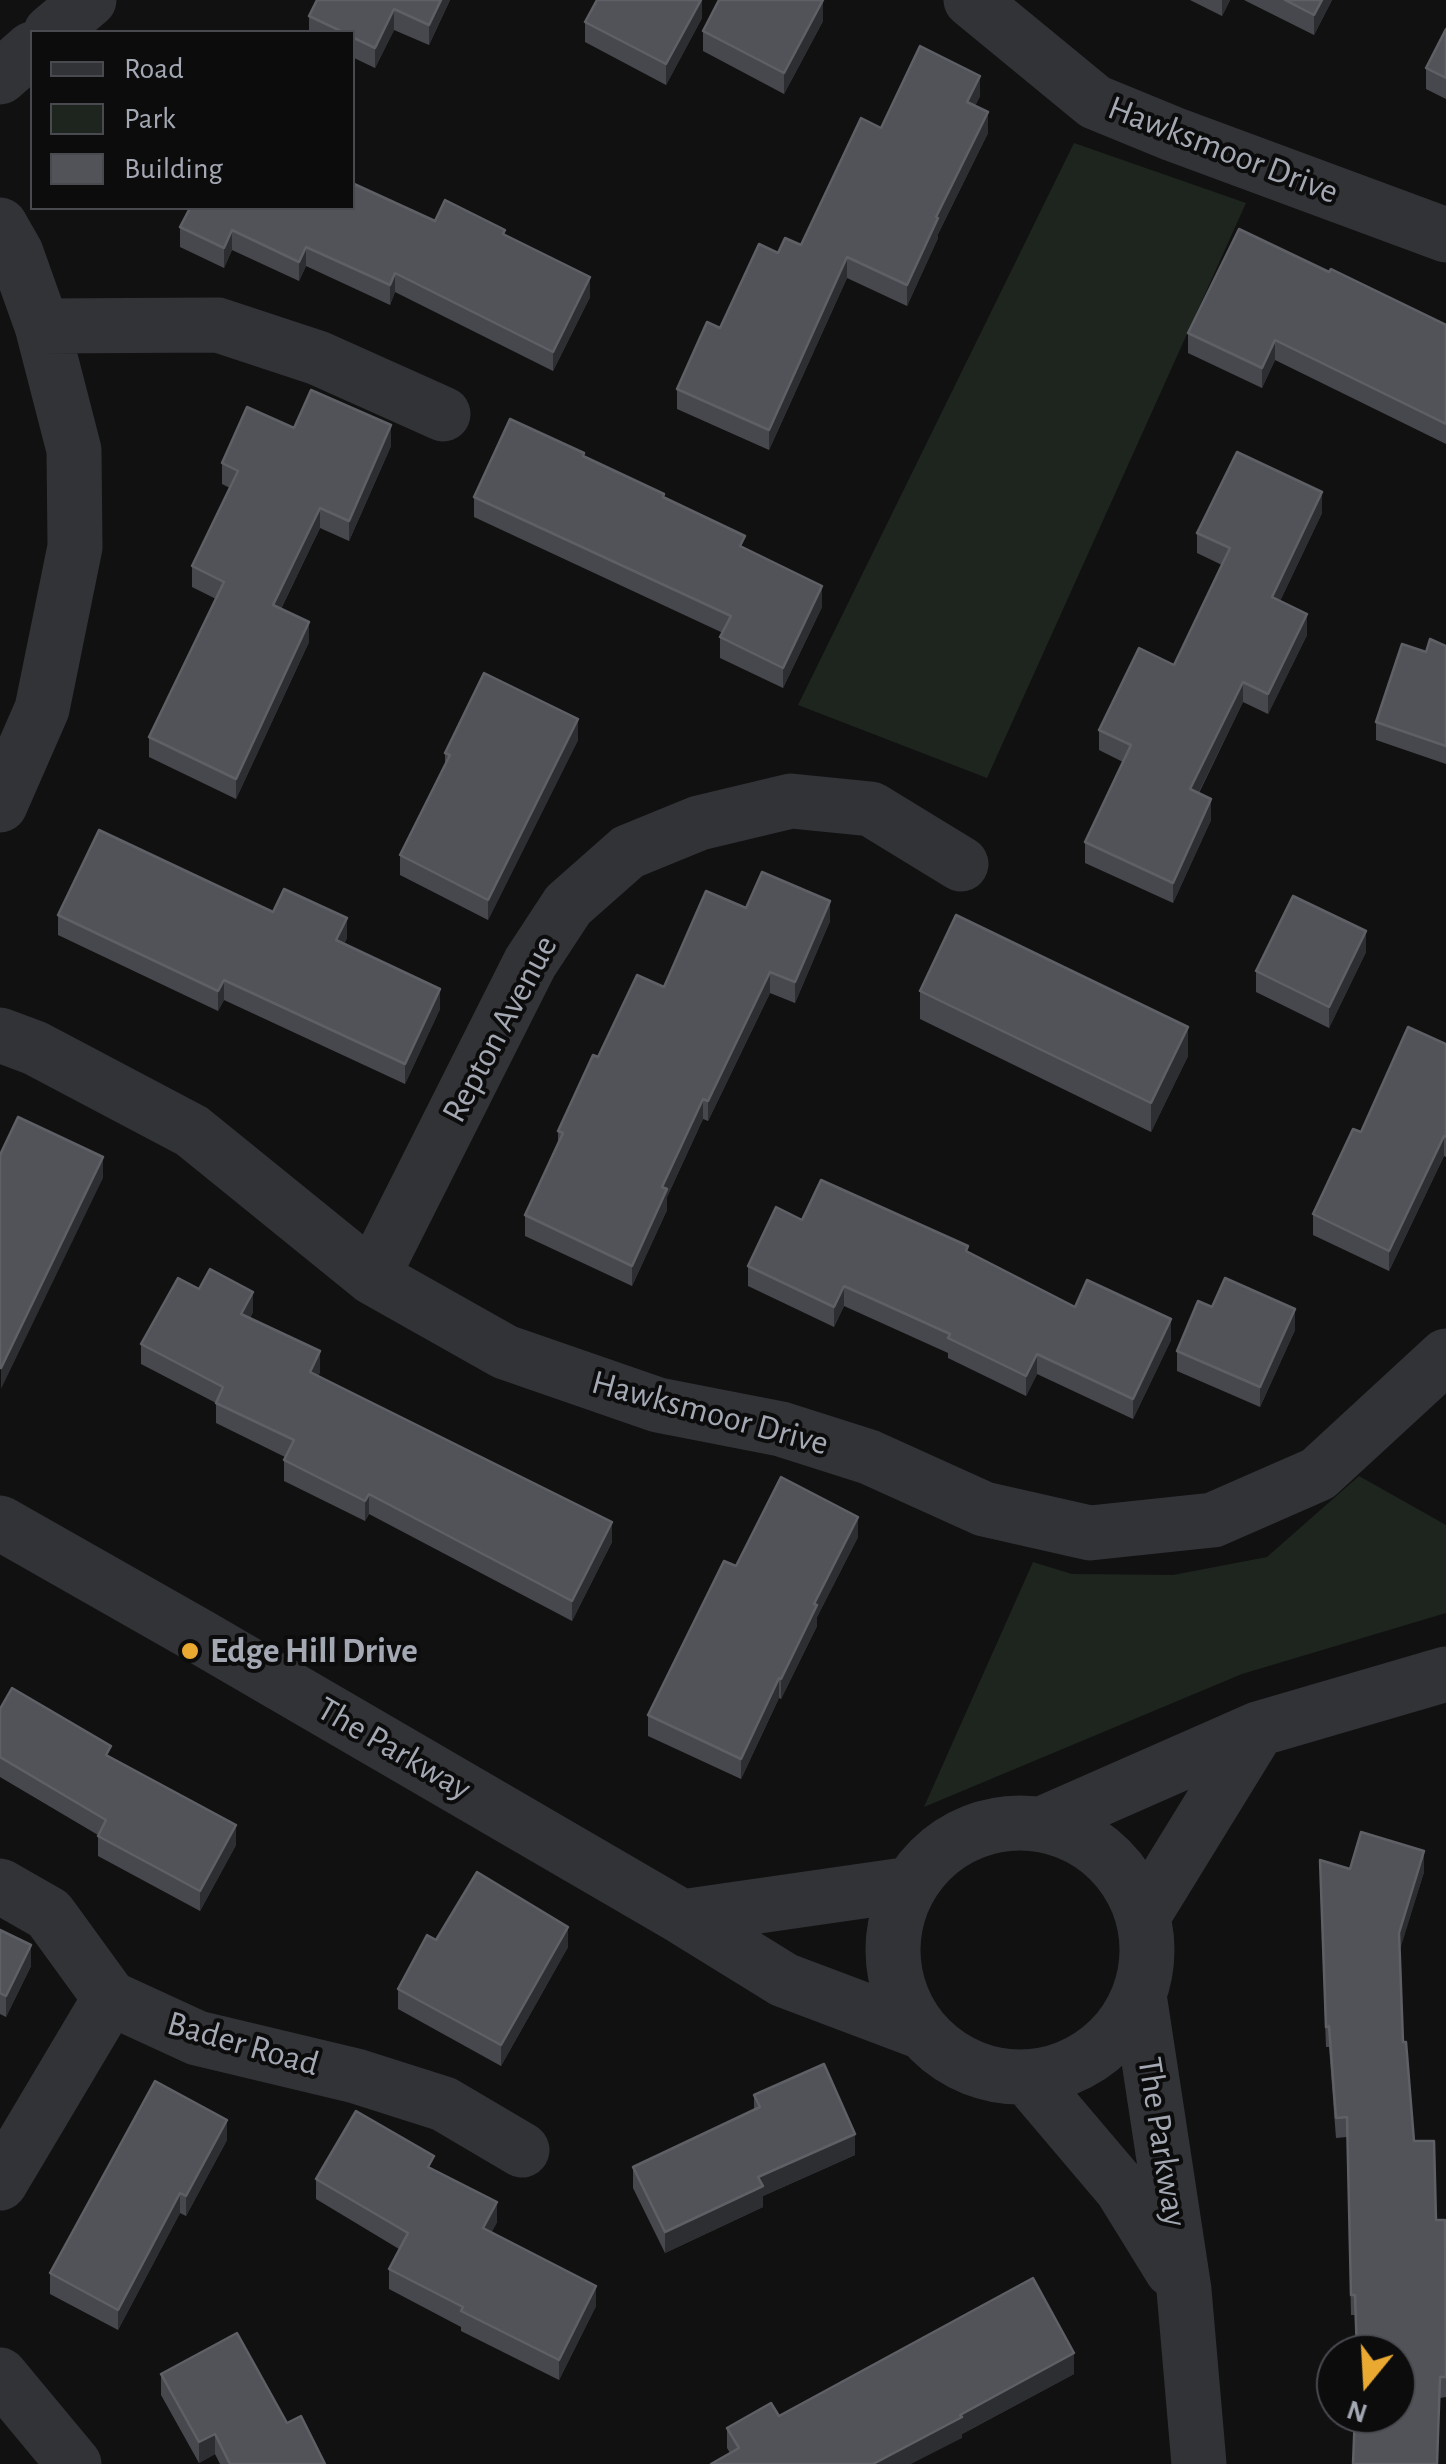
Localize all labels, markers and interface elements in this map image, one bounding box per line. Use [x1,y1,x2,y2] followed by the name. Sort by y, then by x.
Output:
[30,30,355,210] legend
[124,54,184,84] text: Road
[1102,87,1344,213] street label: Hawksmoor Drive
[124,104,176,134] text: Park
[124,154,223,184] text: Building
[433,928,567,1130] street label: Repton Avenue
[587,1361,833,1465] street label: Hawksmoor Drive
[210,1630,418,1672] place label: Edge Hill Drive
[179,1640,201,1662] marker: Edge Hill Drive
[309,1688,479,1810] street label: The Parkway
[162,2002,324,2086] street label: Bader Road
[1128,2054,1196,2230] street label: The Parkway
[1316,2334,1416,2434] north arrow
[1344,2394,1371,2427] text: N

